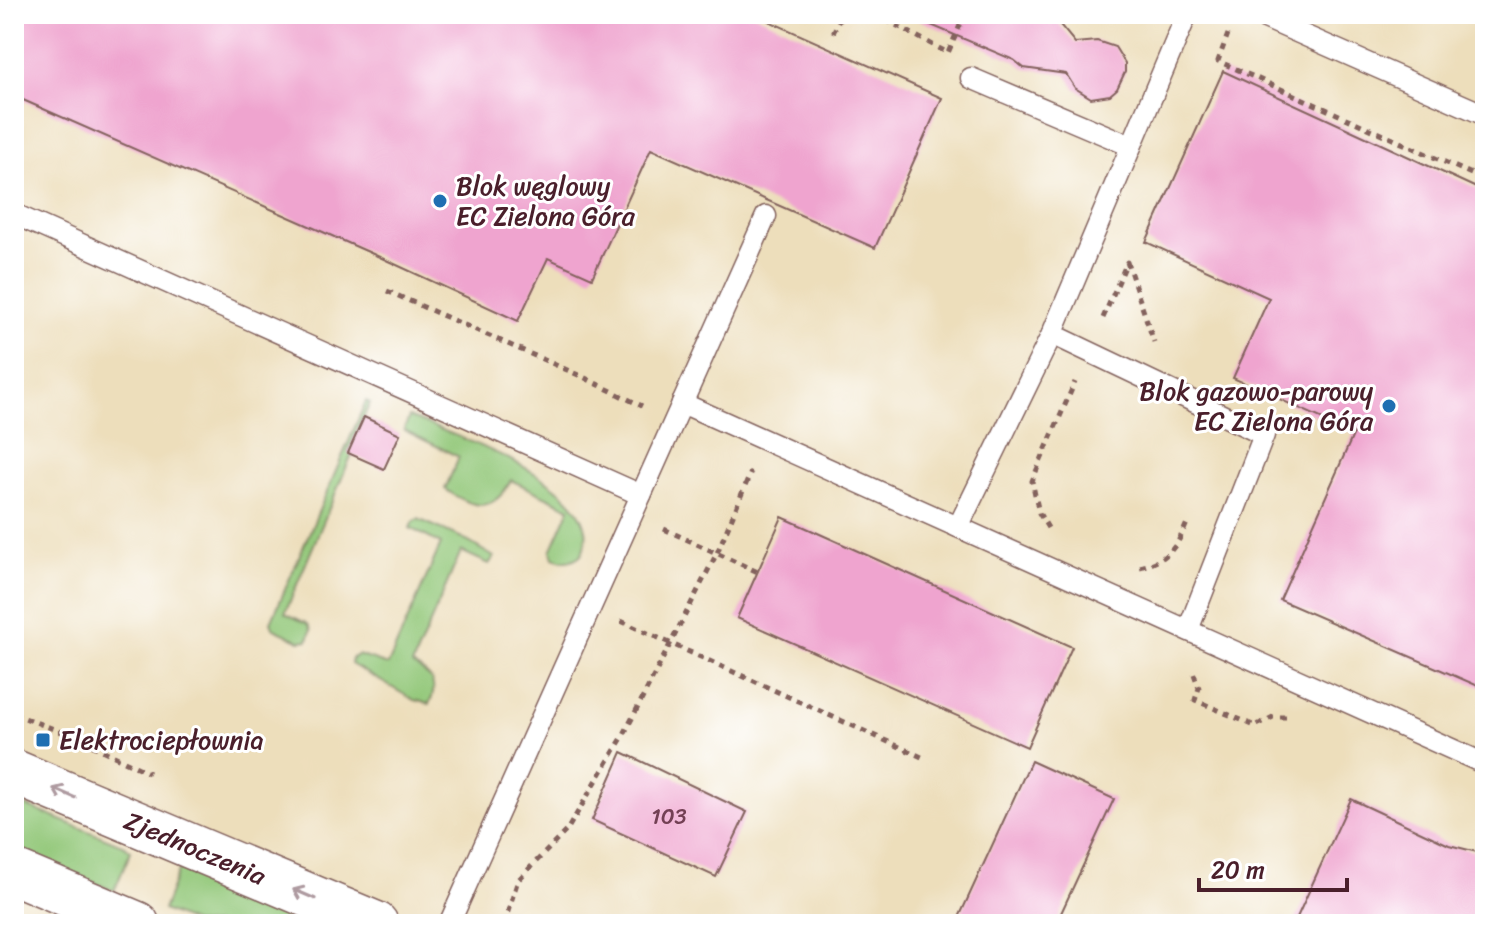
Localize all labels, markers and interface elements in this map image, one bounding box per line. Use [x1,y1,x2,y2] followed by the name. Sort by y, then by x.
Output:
[456,163,636,239] place label: Blok węglowy EC Zielona Góra
[431,192,449,210] marker: Blok węglowy EC Zielona Góra
[1139,368,1374,444] place label: Blok gazowo-parowy EC Zielona Góra
[1380,397,1398,415] marker: Blok gazowo-parowy EC Zielona Góra
[59,717,264,763] place label: Elektrociepłownia
[34,731,52,749] marker: Elektrociepłownia
[52,785,77,800] one-way arrow
[117,797,274,899] street label: Zjednoczenia
[651,797,687,836] house number: 103
[1199,842,1347,892] scale bar
[1211,849,1265,891] text: 20 m
[292,886,317,900] one-way arrow

